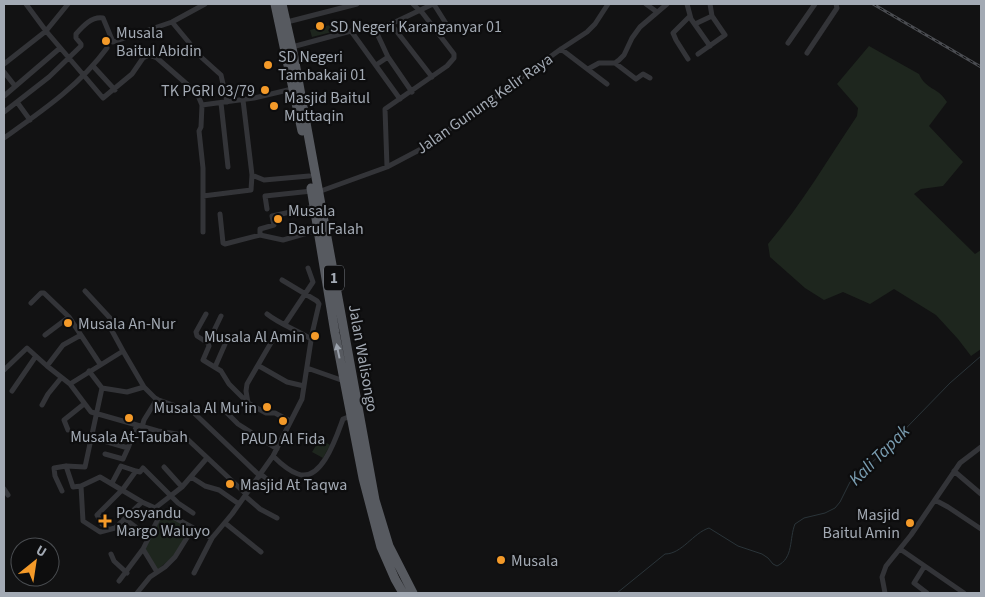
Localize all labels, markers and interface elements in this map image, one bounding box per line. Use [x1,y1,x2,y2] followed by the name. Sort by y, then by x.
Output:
[330,16,502,38] place label: SD Negeri Karanganyar 01
[314,20,326,32] marker: SD Negeri Karanganyar 01
[116,22,202,62] place label: Musala Baitul Abidin
[100,35,112,47] marker: Musala Baitul Abidin
[278,46,366,86] place label: SD Negeri Tambakaji 01
[412,48,557,159] street label: Jalan Gunung Kelir Raya
[262,59,274,71] marker: SD Negeri Tambakaji 01
[161,80,255,102] place label: TK PGRI 03/79
[259,84,271,96] marker: TK PGRI 03/79
[284,87,370,127] place label: Masjid Baitul Muttaqin
[268,100,280,112] marker: Masjid Baitul Muttaqin
[288,200,364,240] place label: Musala Darul Falah
[272,213,284,225] marker: Musala Darul Falah
[324,266,344,290] road number: 1
[343,303,383,414] street label: Jalan Walisongo
[78,313,176,335] place label: Musala An-Nur
[62,317,74,329] marker: Musala An-Nur
[204,326,305,348] place label: Musala Al Amin
[309,330,321,342] marker: Musala Al Amin
[334,342,342,358] one-way arrow
[154,397,257,419] place label: Musala Al Mu'in
[261,401,273,413] marker: Musala Al Mu'in
[123,412,135,424] marker: Musala At-Taubah
[277,415,289,427] marker: PAUD Al Fida
[843,419,916,491] water label: Kali Tapak
[70,426,188,448] place label: Musala At-Taubah
[241,428,325,450] place label: PAUD Al Fida
[240,474,347,496] place label: Masjid At Taqwa
[224,478,236,490] marker: Masjid At Taqwa
[116,502,210,542] place label: Posyandu Margo Waluyo
[823,504,900,544] place label: Masjid Baitul Amin
[98,514,112,528] marker: Posyandu Margo Waluyo
[904,517,916,529] marker: Masjid Baitul Amin
[10,537,60,587] north arrow
[32,541,50,563] text: U
[511,550,558,572] place label: Musala
[495,554,507,566] marker: Musala

